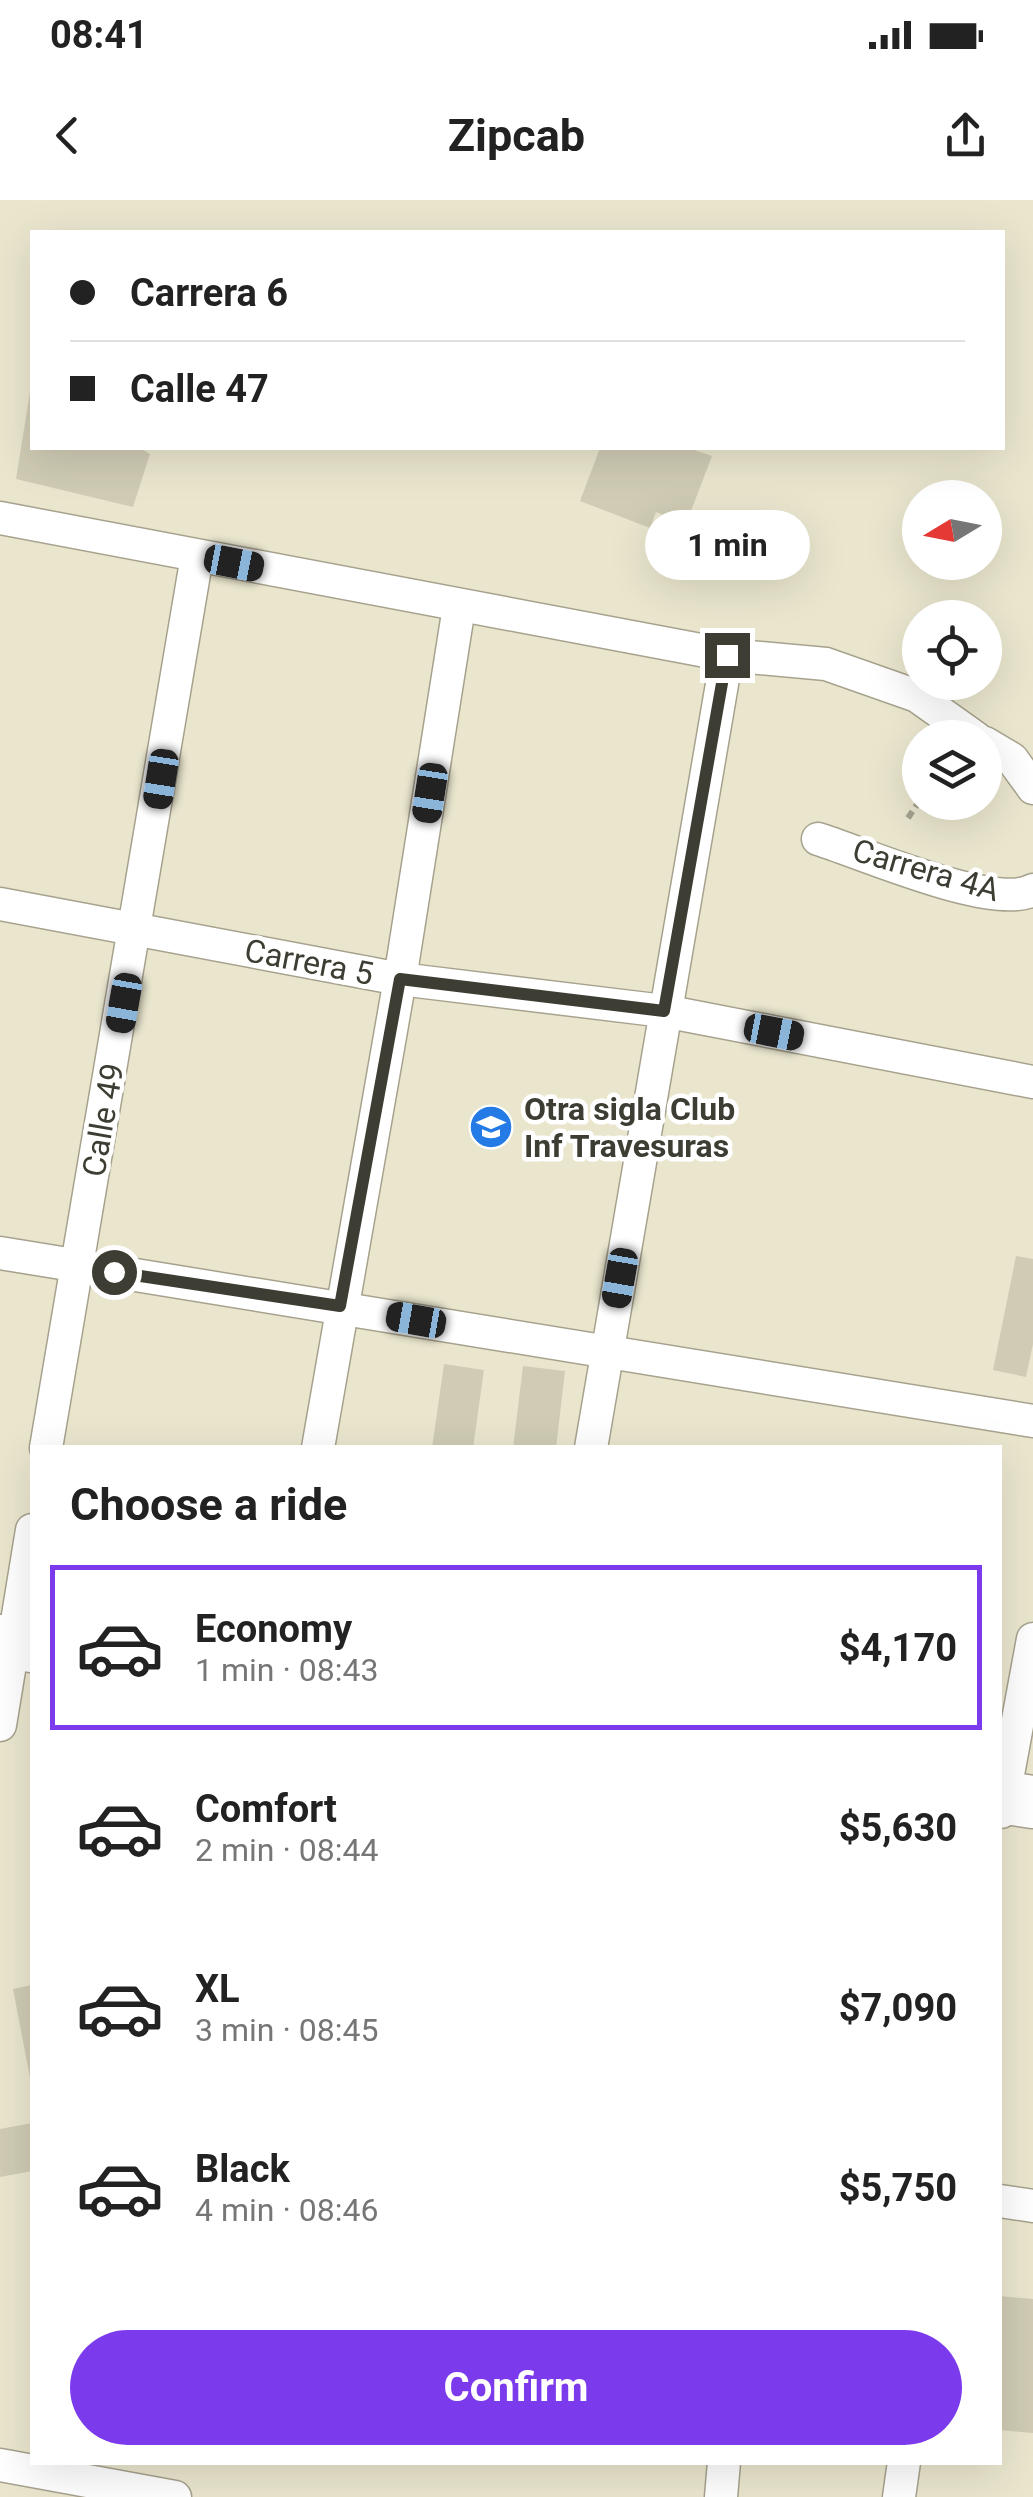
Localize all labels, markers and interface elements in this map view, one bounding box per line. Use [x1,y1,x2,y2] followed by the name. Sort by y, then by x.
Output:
[50,13,148,57] text: 08:41
[40,108,95,163] icon: back
[938,108,993,163] icon: share
[448,109,585,162] text: Zipcab
[130,271,288,315] text: Carrera 6
[130,367,269,411] text: Calle 47
[902,480,1002,580] north arrow
[902,480,1002,820] map controls
[644,510,810,580] callout: 1 min
[687,526,768,564] text: 1 min
[202,543,266,583] car
[902,600,1002,700] button: locate
[705,633,750,678] route end
[902,720,1002,820] button: layers
[141,747,181,811] car
[410,761,450,825] car
[848,831,1004,909] street label: Carrera 4A
[241,931,377,993] street label: Carrera 5
[104,971,144,1035] car
[742,1012,806,1052] car
[74,1060,132,1180] street label: Calle 49
[524,1090,735,1165] place label: Otra sigla Club Inf Travesuras
[468,1104,514,1150] school or university icon: Otra sigla Club Inf Travesuras
[600,1246,640,1310] car
[92,1250,137,1295] route start
[384,1300,448,1340] car
[70,1478,347,1531] text: Choose a ride
[75,1603,165,1693] icon: car
[195,1607,352,1651] text: Economy
[839,1626,957,1670] text: $4,170
[195,1651,378,1689] text: 1 min · 08:43
[75,1783,165,1873] icon: car
[195,1787,337,1831] text: Comfort
[839,1806,957,1850] text: $5,630
[195,1831,378,1869] text: 2 min · 08:44
[75,1963,165,2053] icon: car
[195,1967,240,2011] text: XL
[839,1986,957,2030] text: $7,090
[195,2011,378,2049] text: 3 min · 08:45
[75,2143,165,2233] icon: car
[195,2147,290,2191] text: Black
[839,2166,957,2210] text: $5,750
[195,2191,378,2229] text: 4 min · 08:46
[70,2330,962,2445] button: Confirm

